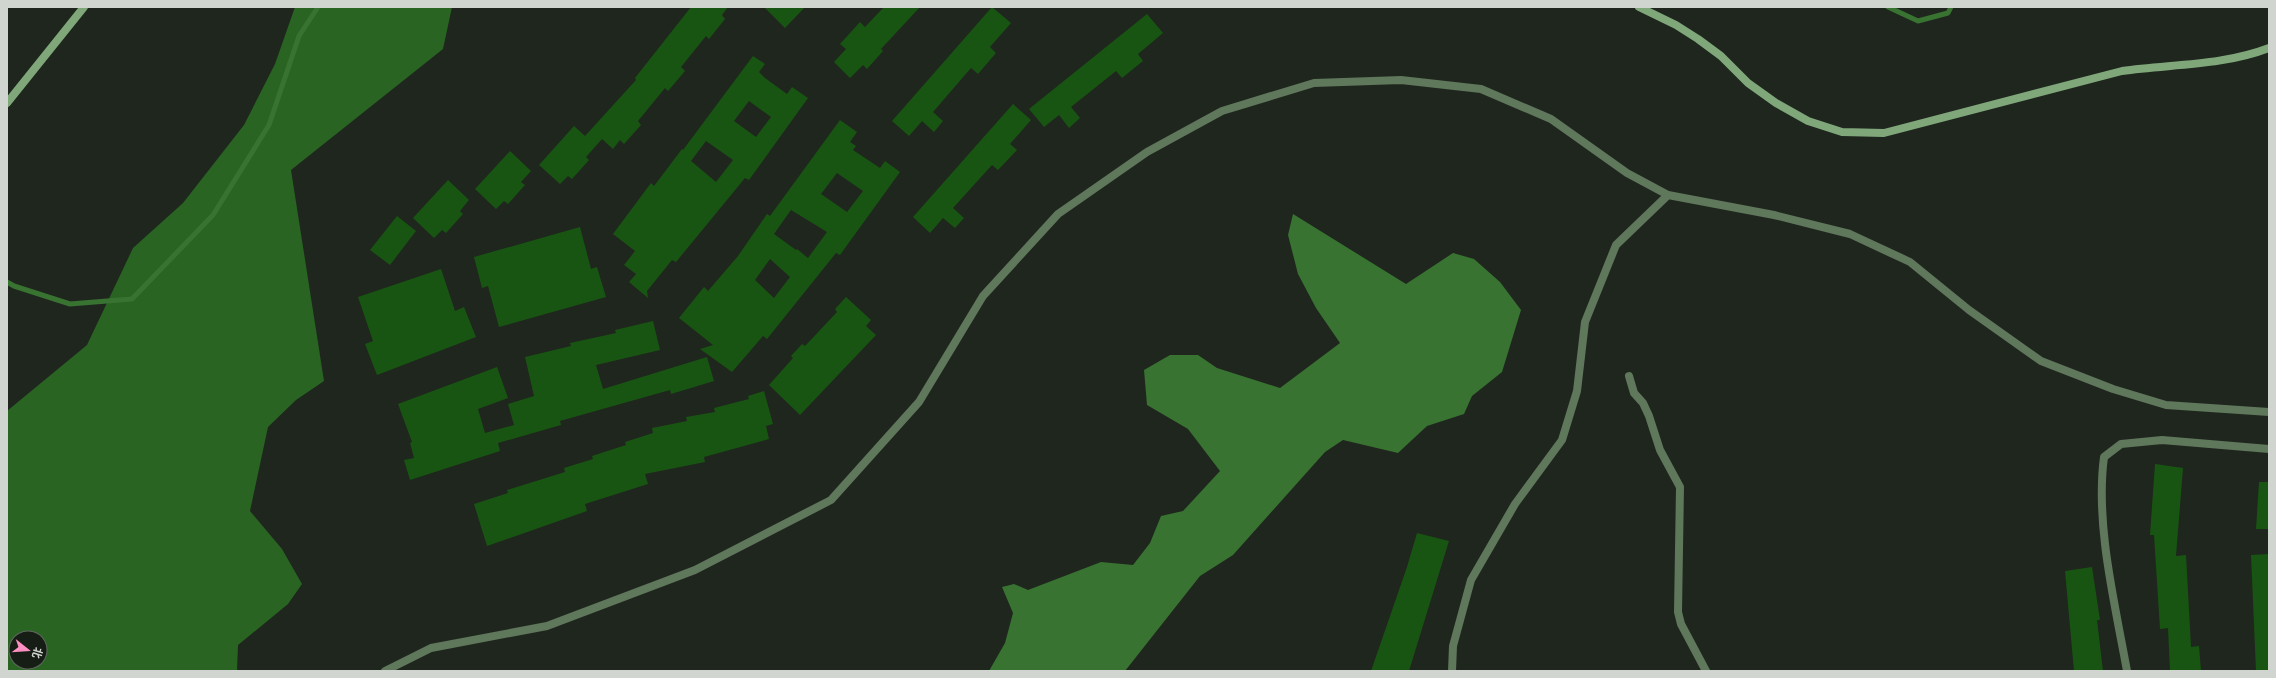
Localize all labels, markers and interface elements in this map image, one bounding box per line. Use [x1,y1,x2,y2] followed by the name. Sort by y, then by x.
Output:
[8,630,48,670] north arrow
[30,646,46,660] text: 北

